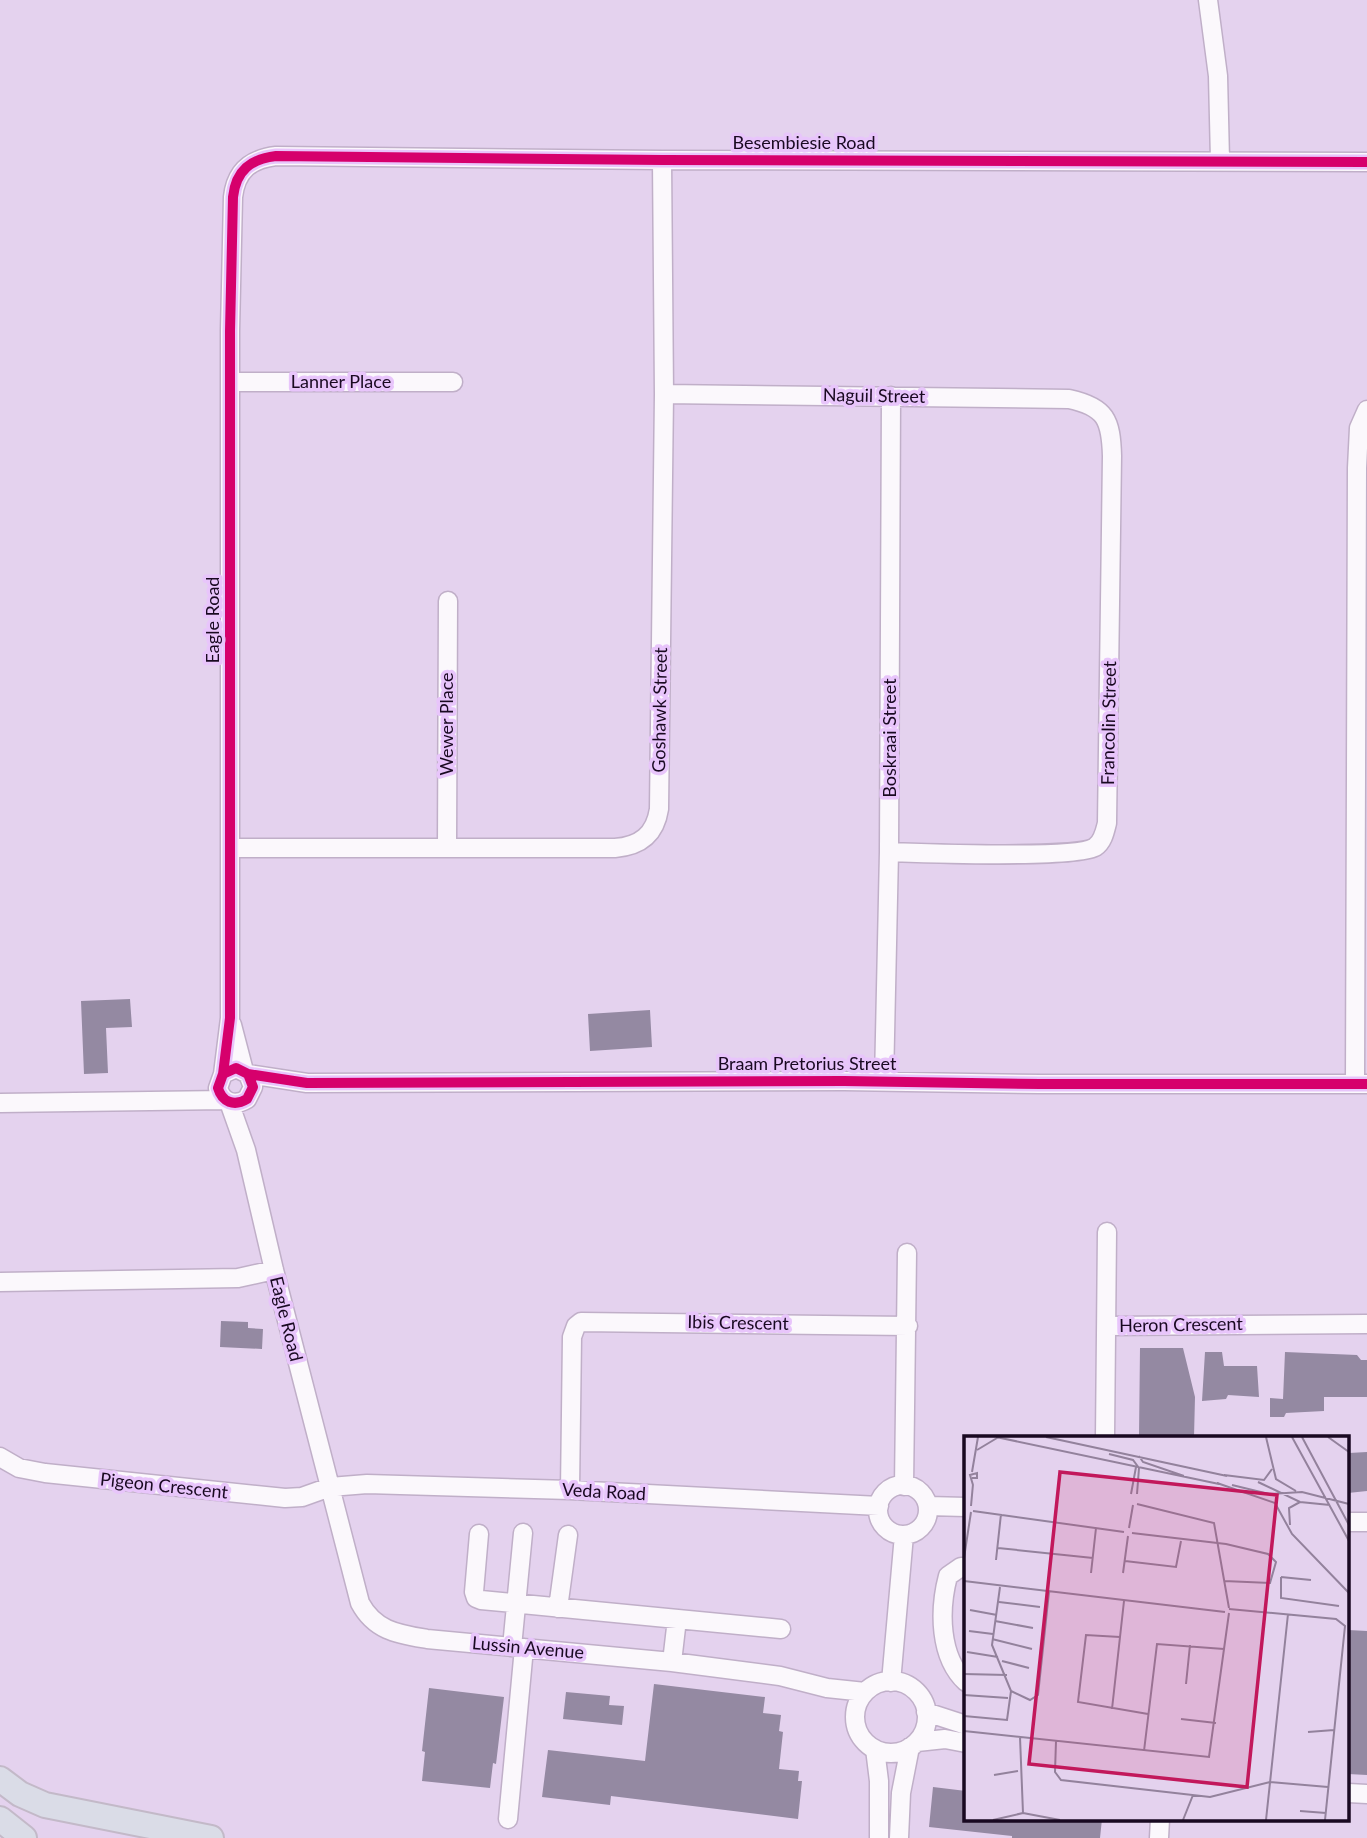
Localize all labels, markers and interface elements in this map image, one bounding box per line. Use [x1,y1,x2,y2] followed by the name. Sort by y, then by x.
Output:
[732,131,876,153] street label: Besembiesie Road
[291,370,391,392] street label: Lanner Place
[823,383,926,407] street label: Naguil Street
[201,577,223,663] street label: Eagle Road
[647,647,671,773] street label: Goshawk Street
[1096,660,1120,785] street label: Francolin Street
[435,672,457,776] street label: Wewer Place
[878,678,900,798] street label: Boskraai Street
[718,1052,897,1074] street label: Braam Pretorius Street
[266,1274,308,1364] street label: Eagle Road
[687,1310,789,1334] street label: Ibis Crescent
[1119,1312,1244,1336] street label: Heron Crescent
[964,1436,1350,1820] inset map
[99,1467,230,1503] street label: Pigeon Crescent
[562,1478,647,1504] street label: Veda Road
[471,1631,585,1663] street label: Lussin Avenue

